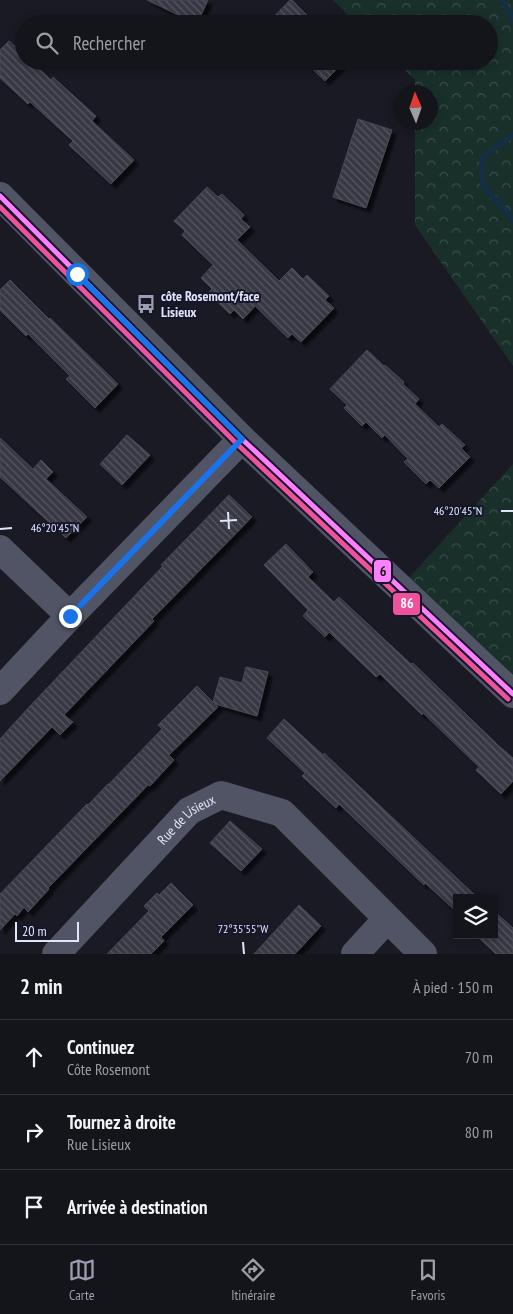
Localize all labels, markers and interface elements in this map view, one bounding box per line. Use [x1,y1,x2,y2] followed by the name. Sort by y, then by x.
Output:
[15,15,498,70] search box
[33,29,61,57] icon: search
[73,31,145,55] text: Rechercher
[393,85,438,130] north arrow
[66,263,89,286] route start
[161,287,259,321] place label: côte Rosemont/face Lisieux
[135,293,157,315] bus stop icon: côte Rosemont/face Lisieux
[434,503,482,518] text: 46°20'45"N
[31,520,79,535] text: 46°20'45"N
[373,559,392,583] line badge: 6
[380,562,387,580] text: 6
[392,592,421,616] line badge: 86
[400,594,414,612] text: 86
[59,605,82,628] route end
[153,790,218,848] street label: Rue de Lisieux
[453,894,498,939] map controls
[453,894,498,939] button: layers
[15,919,79,942] scale bar
[218,921,268,936] text: 72°35'55"W
[22,922,47,940] text: 20 m
[20,973,62,1000] text: 2 min
[413,977,493,997] text: À pied · 150 m
[67,1035,134,1059] text: Continuez
[20,1043,48,1071] icon: ahead
[465,1047,493,1067] text: 70 m
[67,1059,150,1079] text: Côte Rosemont
[67,1110,176,1134] text: Tournez à droite
[20,1118,48,1146] icon: right
[465,1122,493,1142] text: 80 m
[67,1134,131,1154] text: Rue Lisieux
[20,1193,48,1221] icon: arrive
[67,1195,208,1219] text: Arrivée à destination
[68,1256,96,1304] tab: Carte
[231,1256,275,1304] tab: Itinéraire
[411,1256,445,1304] tab: Favoris

